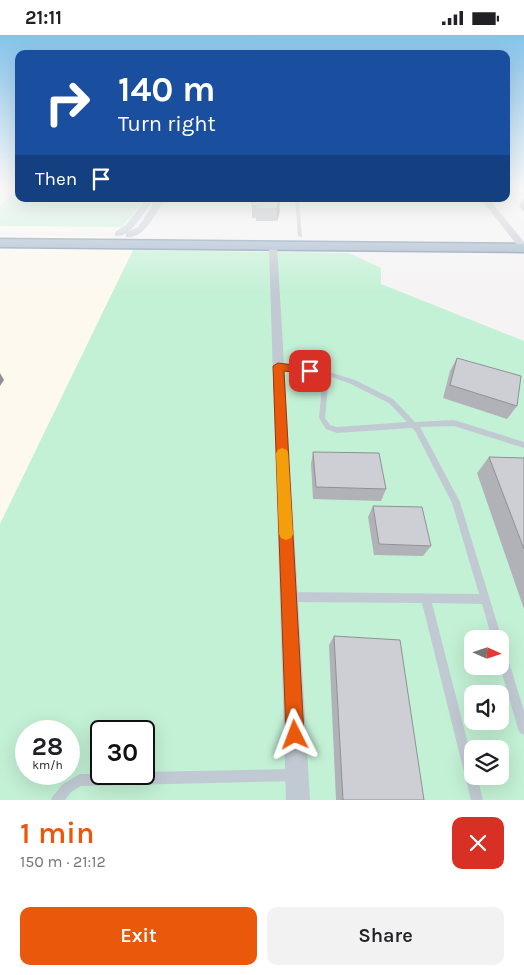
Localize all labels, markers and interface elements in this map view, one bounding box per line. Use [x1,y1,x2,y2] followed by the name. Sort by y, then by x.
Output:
[25,7,62,29] text: 21:11
[118,69,216,110] text: 140 m
[35,70,100,135] icon: right
[118,111,216,137] text: Turn right
[87,165,115,193] icon: arrive
[35,168,77,190] text: Then
[289,350,331,392] pin
[296,357,324,385] icon: arrive
[464,630,509,675] north arrow
[464,630,509,785] map controls
[464,685,509,730] button: sound
[268,708,320,760] position arrow
[90,720,155,785] speed limit sign: 30
[32,732,63,761] text: 28
[464,740,509,785] button: layers
[32,758,63,772] text: km/h
[20,815,94,851] text: 1 min
[452,817,504,869] button: close
[20,852,106,871] text: 150 m · 21:12
[20,907,257,965] button: Exit
[267,907,504,965] button: Share

